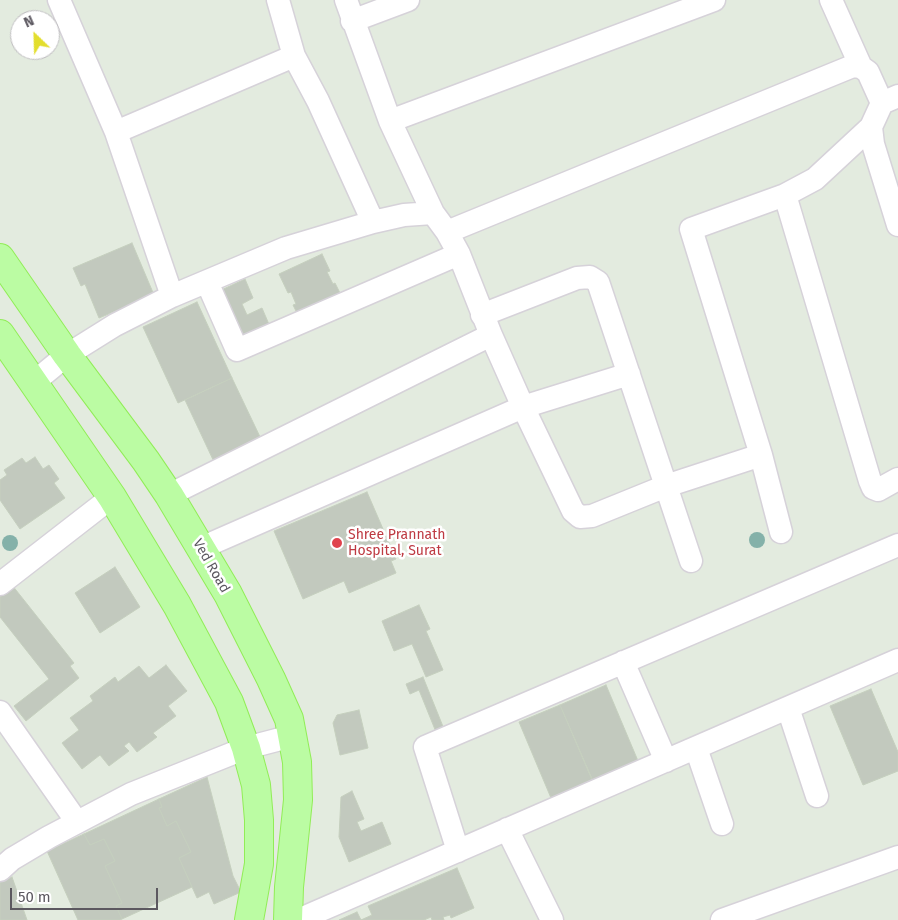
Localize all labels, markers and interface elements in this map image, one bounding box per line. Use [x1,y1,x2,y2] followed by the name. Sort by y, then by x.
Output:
[10,10,60,60] north arrow
[21,12,37,31] text: N
[348,527,445,560] place label: Shree Prannath Hospital, Surat
[189,536,233,596] street label: Ved Road
[330,536,344,550] marker: Shree Prannath Hospital, Surat
[12,878,160,910] scale bar
[18,888,51,906] text: 50 m

